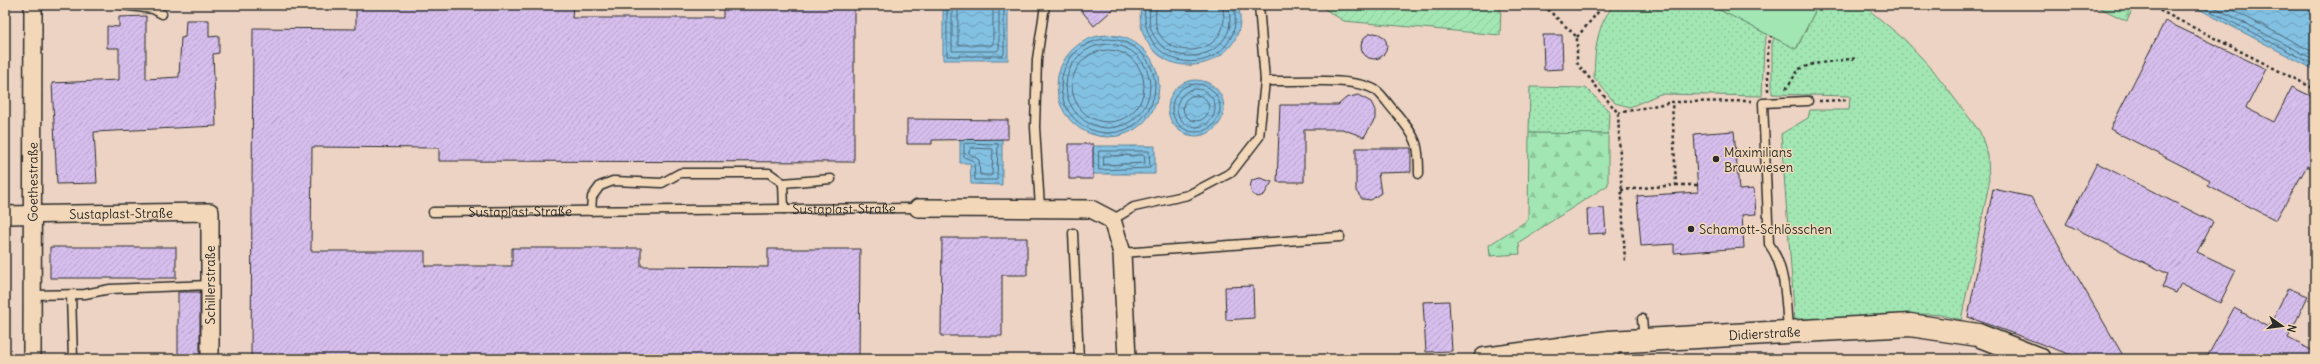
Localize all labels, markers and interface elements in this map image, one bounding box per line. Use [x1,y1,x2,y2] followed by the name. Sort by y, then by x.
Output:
[24,142,42,222] street label: Goethestraße
[1724,144,1794,176] place label: Maximilians Brauwiesen
[1711,154,1721,164] marker: Maximilians Brauwiesen
[792,200,896,218] street label: Sustaplast-Straße
[468,203,572,221] street label: Sustaplast-Straße
[69,205,173,223] street label: Sustaplast-Straße
[1699,221,1833,238] place label: Schamott-Schlösschen
[1686,224,1696,234] marker: Schamott-Schlösschen
[202,245,219,325] street label: Schillerstraße
[2262,306,2302,346] north arrow
[1728,323,1801,344] street label: Didierstraße
[2284,323,2299,334] text: N

